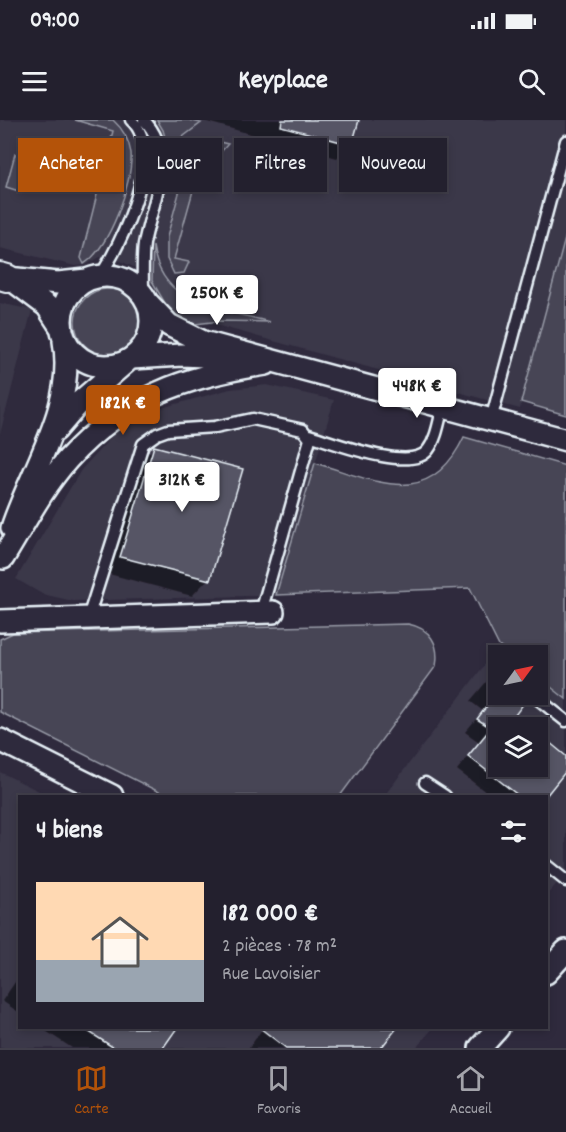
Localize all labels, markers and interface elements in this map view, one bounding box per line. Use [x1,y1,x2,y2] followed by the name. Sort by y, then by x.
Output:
[30,6,80,37] text: 09:00
[238,62,328,101] text: Keyplace
[18,65,51,98] icon: menu
[515,65,548,98] icon: search
[18,138,124,192] chip: Acheter
[136,138,222,192] chip: Louer
[234,138,327,192] chip: Filtres
[339,138,447,192] chip: Nouveau
[168,275,266,326] pin: 250K €
[190,280,244,308] text: 250K €
[368,368,466,419] pin: 448K €
[392,373,442,401] text: 448K €
[74,385,172,436] pin: 182K €
[100,390,146,418] text: 182K €
[133,462,231,513] pin: 312K €
[159,467,205,495] text: 312K €
[488,645,548,705] north arrow
[488,645,548,777] map controls
[488,717,548,777] button: layers
[36,813,103,850] text: 4 biens
[497,815,530,848] icon: filters
[222,896,318,933] text: 182 000 €
[84,906,156,978] icon: home
[222,933,337,961] text: 2 pièces · 78 m²
[222,961,321,989] text: Rue Lavoisier
[74,1062,109,1121] tab: Carte
[257,1062,301,1121] tab: Favoris
[449,1062,492,1121] tab: Accueil

